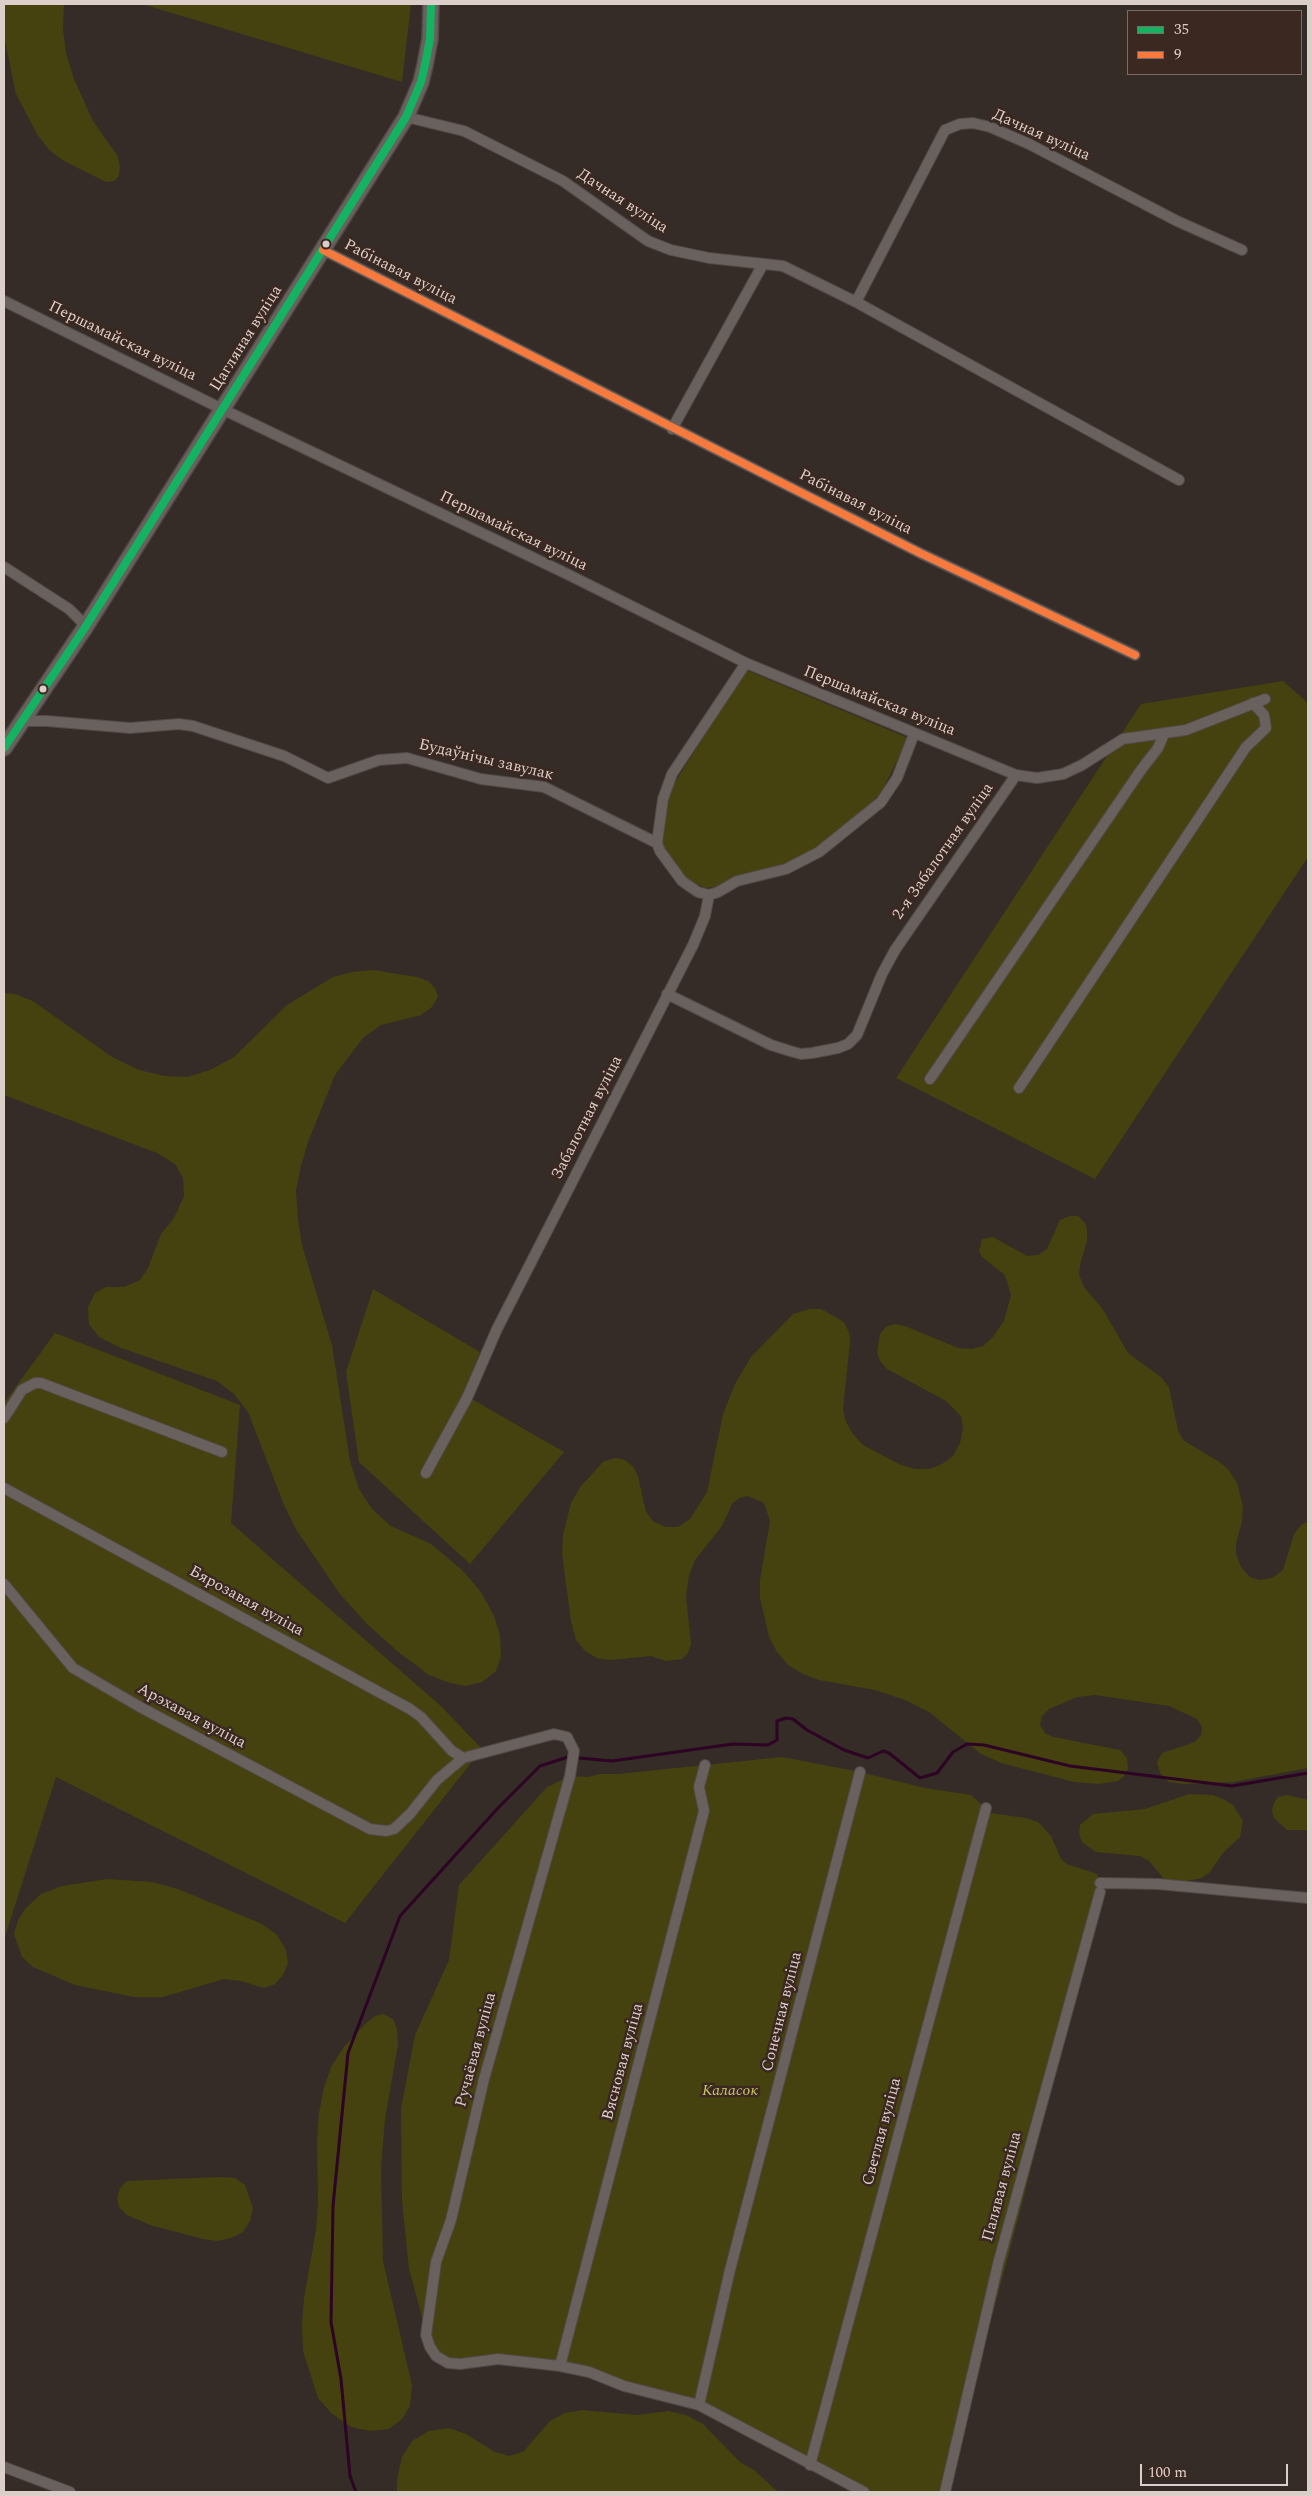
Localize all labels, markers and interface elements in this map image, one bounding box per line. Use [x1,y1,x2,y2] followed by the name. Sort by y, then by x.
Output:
[1127,10,1302,75] legend
[1174,18,1189,41] text: 35
[1174,43,1182,66] text: 9
[989,106,1093,166] street label: Дачная вуліца
[573,165,671,239] street label: Дачная вуліца
[340,236,460,310] street label: Рабінавая вуліца
[321,239,331,249] unlabelled marker
[207,282,287,396] street label: Цагляная вуліца
[45,298,199,386] street label: Першамайская вуліца
[795,466,915,540] street label: Рабінавая вуліца
[436,488,590,576] street label: Першамайская вуліца
[800,663,958,741] street label: Першамайская вуліца
[38,684,48,694] unlabelled marker
[417,736,555,786] street label: Будаўнічы завулак
[889,780,999,924] street label: 2-я Забалотная вуліца
[548,1053,628,1183] street label: Забалотная вуліца
[185,1563,307,1641] street label: Бярозавая вуліца
[133,1680,249,1754] street label: Арэхавая вуліца
[759,1950,807,2074] street label: Сонечная вуліца
[452,1991,502,2109] street label: Ручаёвая вуліца
[599,2001,649,2123] street label: Вясновая вуліца
[859,2076,907,2188] street label: Светлая вуліца
[702,2082,758,2102] park label: Каласок
[979,2130,1027,2244] street label: Палявая вуліца
[1142,2454,1290,2486] scale bar
[1148,2461,1187,2484] text: 100 m

